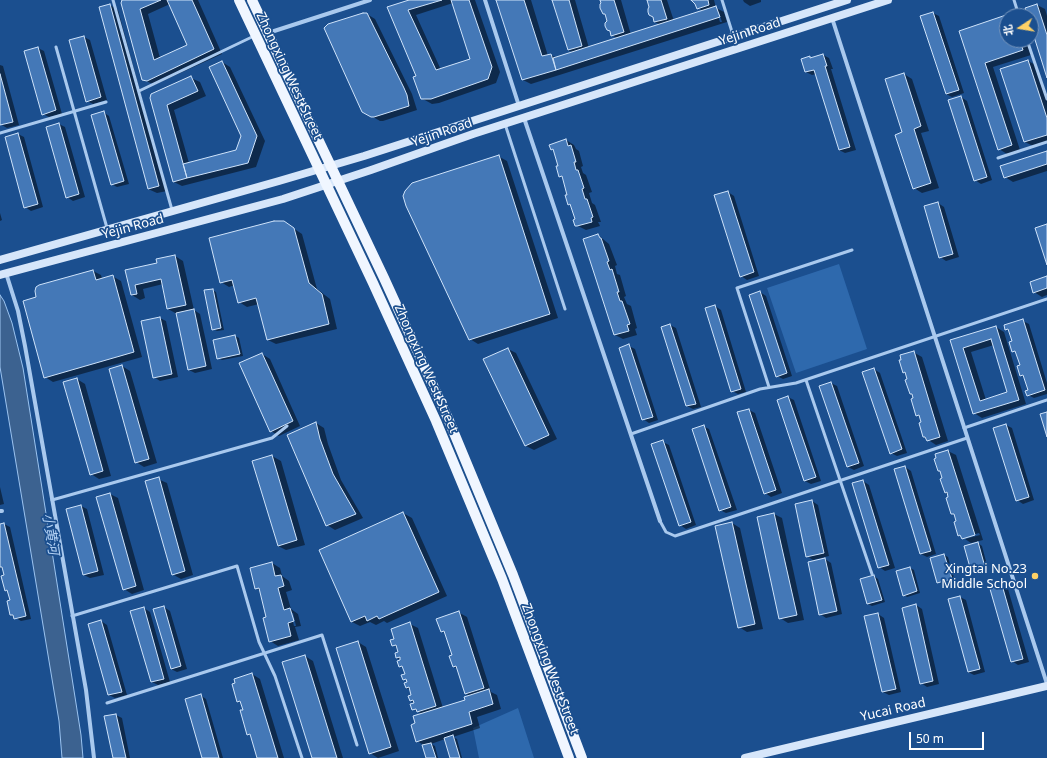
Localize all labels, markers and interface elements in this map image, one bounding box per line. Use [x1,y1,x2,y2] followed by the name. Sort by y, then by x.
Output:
[999,8,1039,48] north arrow
[253,10,325,142] street label: Zhongxing West Street
[717,15,783,49] street label: Yejin Road
[999,23,1016,37] text: 北
[409,115,475,151] street label: Yejin Road
[100,211,166,243] street label: Yejin Road
[391,302,461,436] street label: Zhongxing West Street
[38,512,62,556] water label: 小黄河
[941,561,1027,592] place label: Xingtai No.23 Middle School
[1030,571,1040,581] marker: Xingtai No.23 Middle School
[518,601,582,737] street label: Zhongxing West Street
[859,695,927,725] street label: Yucai Road
[911,724,986,750] scale bar
[916,730,944,747] text: 50 m

